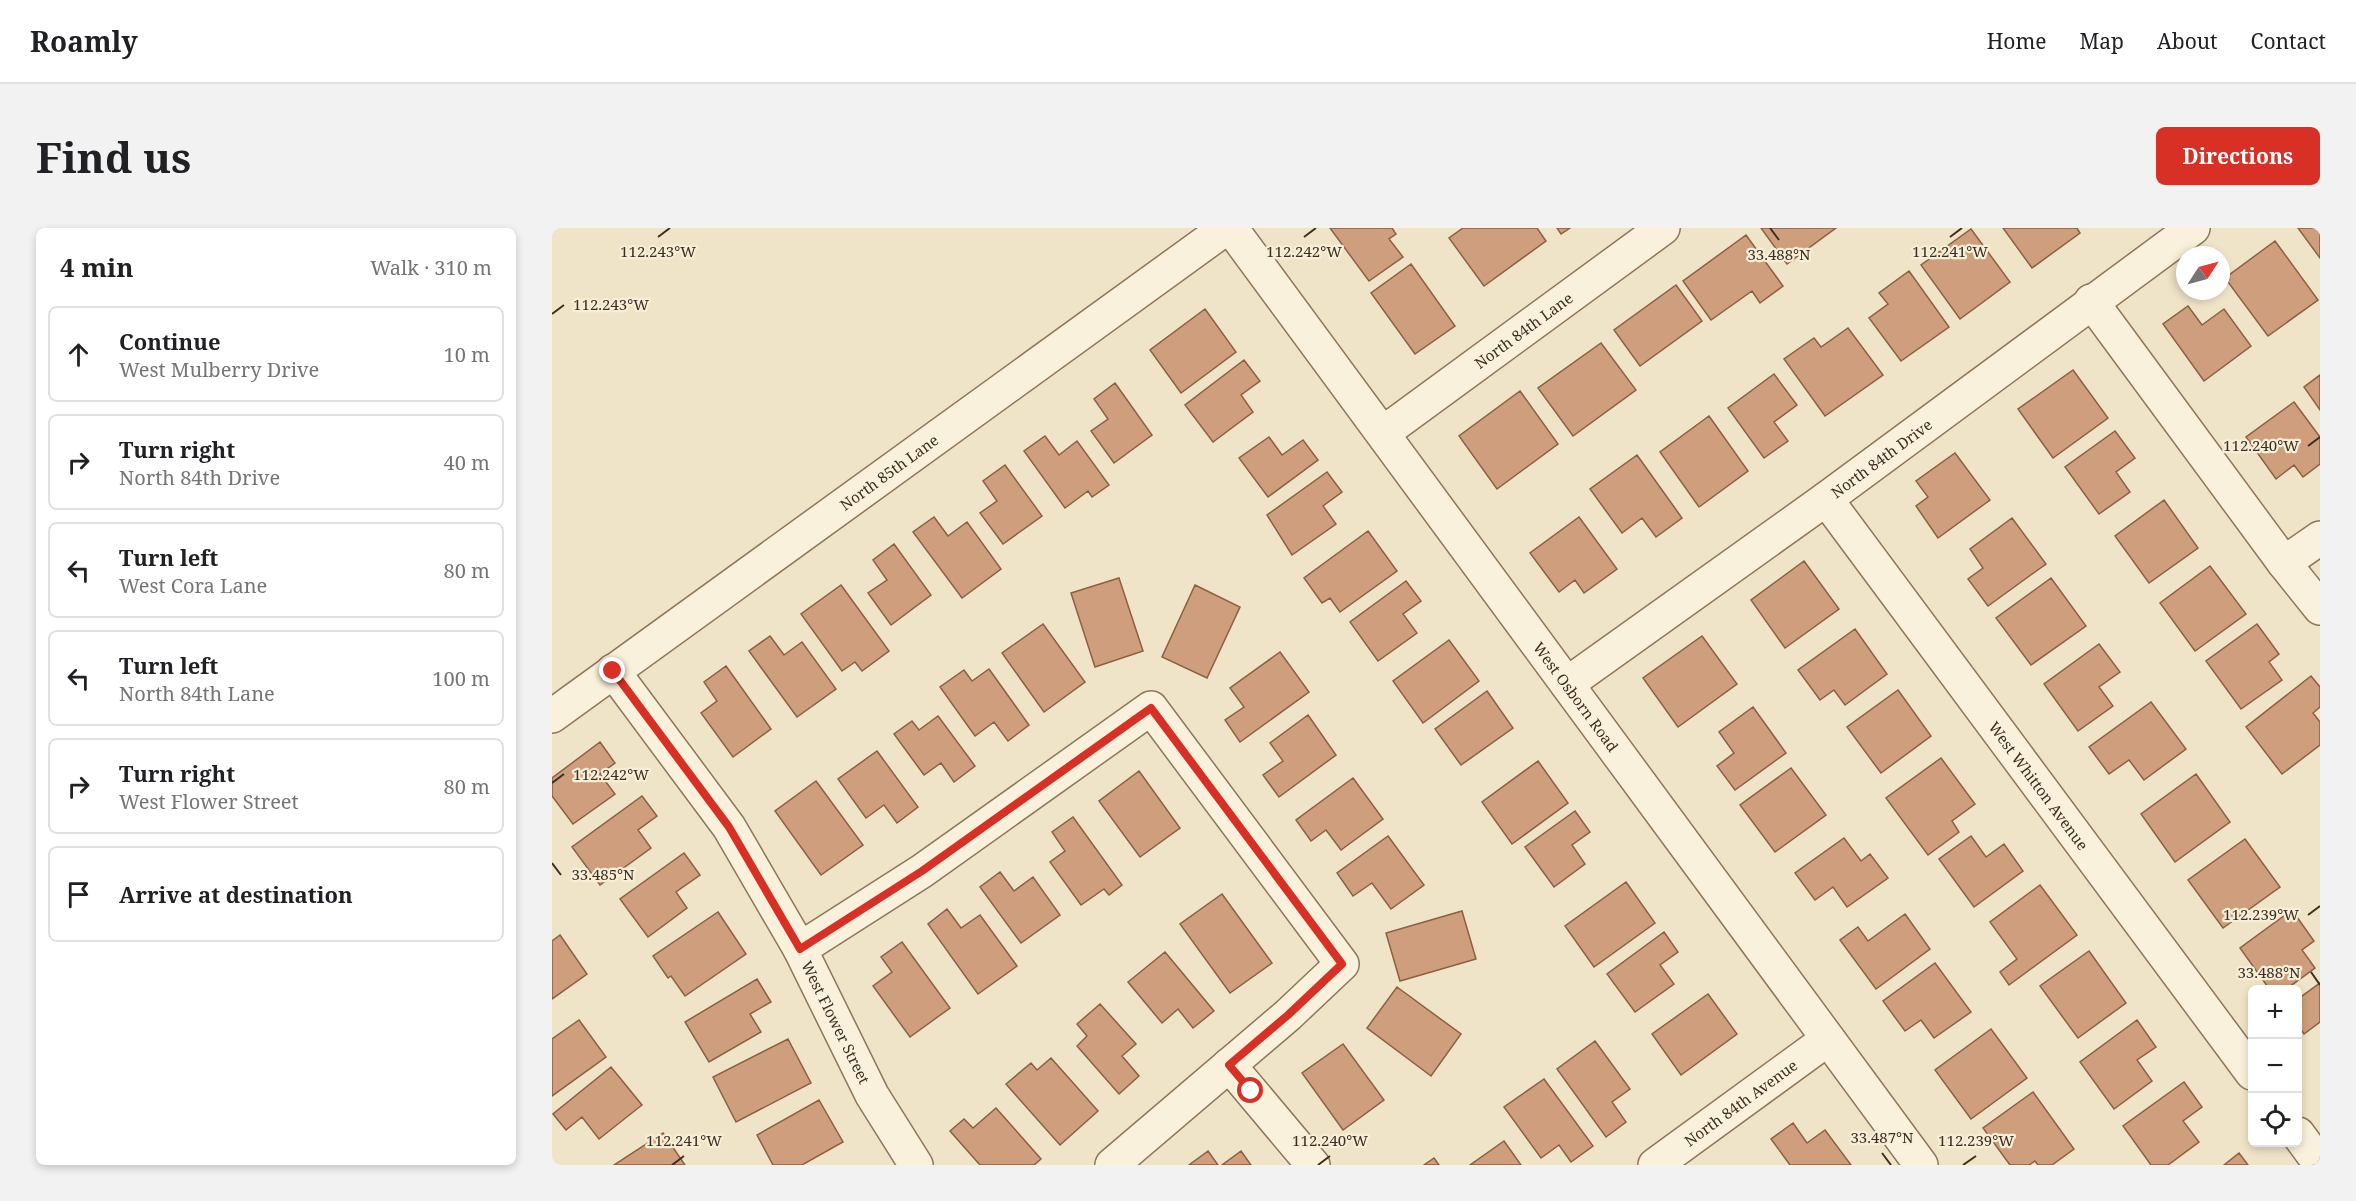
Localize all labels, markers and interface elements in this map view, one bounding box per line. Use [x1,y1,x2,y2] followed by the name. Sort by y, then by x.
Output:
[30,22,138,60] text: Roamly
[1987,27,2047,55] text: Home
[2080,27,2124,55] text: Map
[2157,27,2218,55] text: About
[2251,27,2326,55] text: Contact
[2156,127,2320,185] button: Directions
[36,128,191,185] text: Find us
[620,241,696,261] text: 112.243°W
[1266,241,1342,261] text: 112.242°W
[1912,241,1988,261] text: 112.241°W
[1747,244,1811,264] text: 33.488°N
[2176,246,2230,300] north arrow
[60,249,134,285] text: 4 min
[370,254,492,281] text: Walk · 310 m
[1470,288,1576,373] street label: North 84th Lane
[573,294,649,314] text: 112.243°W
[119,326,221,356] text: Continue
[62,338,95,371] icon: ahead
[444,341,490,368] text: 10 m
[119,356,319,383] text: West Mulberry Drive
[1827,414,1936,502] street label: North 84th Drive
[836,430,942,514] street label: North 85th Lane
[119,434,235,464] text: Turn right
[2223,435,2299,455] text: 112.240°W
[62,446,95,479] icon: right
[444,449,490,476] text: 40 m
[119,464,280,491] text: North 84th Drive
[119,542,218,572] text: Turn left
[62,554,95,587] icon: left
[444,557,490,584] text: 80 m
[119,572,267,599] text: West Cora Lane
[1529,638,1623,755] street label: West Osborn Road
[119,650,218,680] text: Turn left
[599,657,625,683] route end
[62,662,95,695] icon: left
[432,665,490,692] text: 100 m
[119,680,275,707] text: North 84th Lane
[1984,717,2093,854] street label: West Whitton Avenue
[119,758,235,788] text: Turn right
[573,764,649,784] text: 112.242°W
[62,770,95,803] icon: right
[444,773,490,800] text: 80 m
[119,788,299,815] text: West Flower Street
[571,864,635,884] text: 33.485°N
[62,878,95,911] icon: arrive
[119,879,353,909] text: Arrive at destination
[2223,904,2299,924] text: 112.239°W
[797,957,875,1087] street label: West Flower Street
[2237,962,2301,982] text: 33.488°N
[2248,985,2302,1147] map controls
[2248,985,2302,1039] button: +
[2248,1039,2302,1093] button: −
[1680,1055,1801,1150] street label: North 84th Avenue
[1237,1077,1263,1103] route start
[2248,1093,2302,1147] button: locate
[1850,1127,1914,1147] text: 33.487°N
[646,1130,722,1150] text: 112.241°W
[1292,1130,1368,1150] text: 112.240°W
[1938,1130,2014,1150] text: 112.239°W

